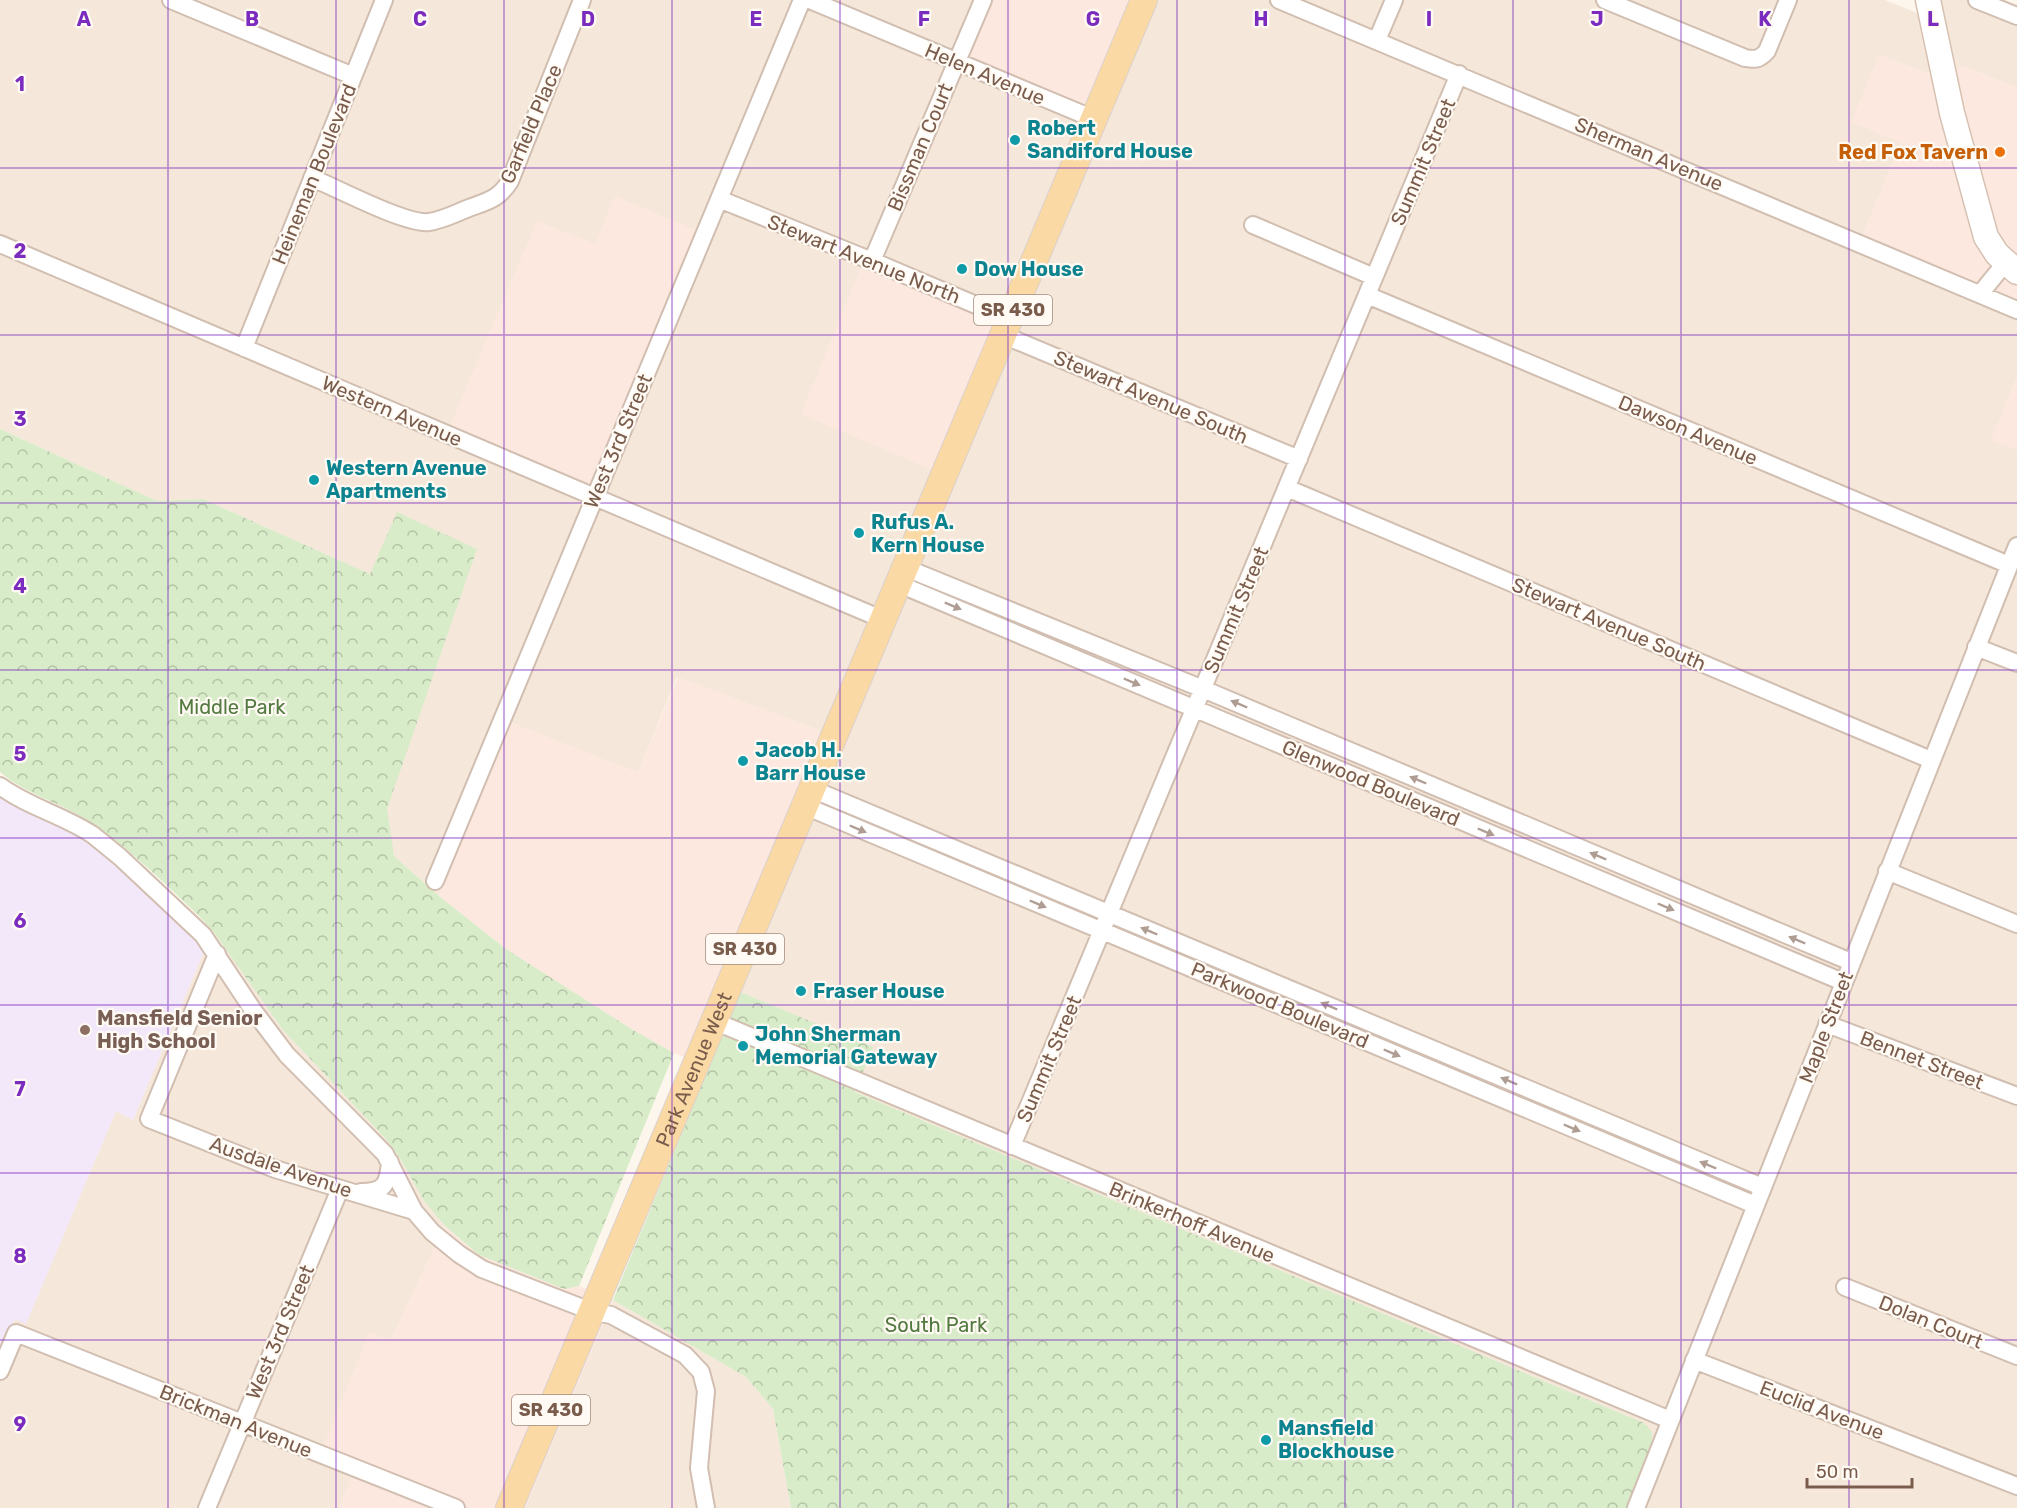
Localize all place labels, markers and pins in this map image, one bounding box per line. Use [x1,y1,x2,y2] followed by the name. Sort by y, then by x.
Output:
[1027,116,1193,163] place label: Robert Sandiford House
[1008,133,1022,147] marker: Robert Sandiford House
[1838,140,1988,164] place label: Red Fox Tavern
[1993,145,2007,159] marker: Red Fox Tavern
[974,257,1084,281] place label: Dow House
[955,262,969,276] marker: Dow House
[326,456,487,503] place label: Western Avenue Apartments
[307,473,321,487] marker: Western Avenue Apartments
[871,510,985,557] place label: Rufus A. Kern House
[852,526,866,540] marker: Rufus A. Kern House
[755,738,866,785] place label: Jacob H. Barr House
[736,754,750,768] marker: Jacob H. Barr House
[813,979,945,1003] place label: Fraser House
[794,984,808,998] marker: Fraser House
[97,1006,262,1053] place label: Mansfield Senior High School
[755,1022,937,1069] place label: John Sherman Memorial Gateway
[78,1023,92,1037] marker: Mansfield Senior High School
[736,1039,750,1053] marker: John Sherman Memorial Gateway
[1278,1416,1395,1463] place label: Mansfield Blockhouse
[1259,1433,1273,1447] marker: Mansfield Blockhouse

